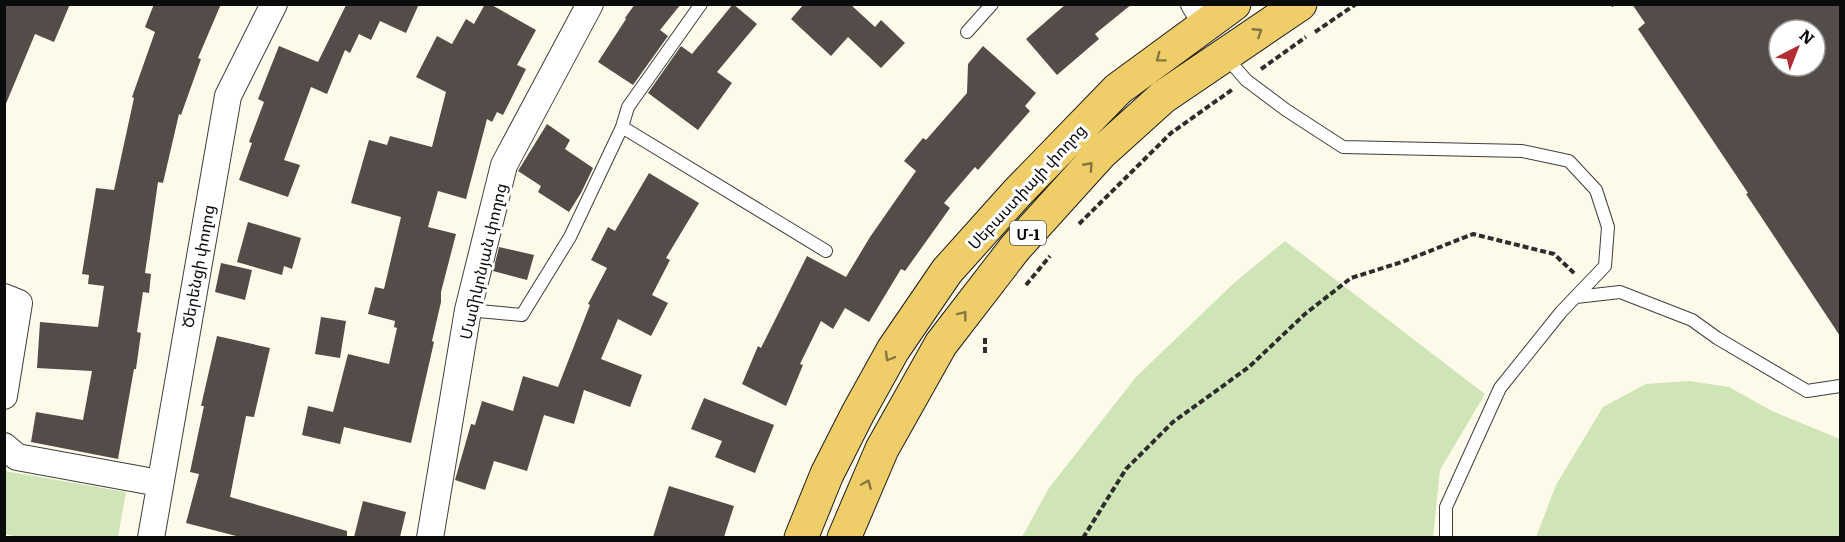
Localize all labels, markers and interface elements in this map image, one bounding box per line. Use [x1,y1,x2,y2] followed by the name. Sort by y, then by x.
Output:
[1767,18,1827,78] north arrow
[1795,23,1821,50] text: N
[1251,29,1262,40] one-way arrow
[1155,51,1166,62] one-way arrow
[961,118,1091,254] street label: Սեբաստիայի փողոց
[1082,162,1093,173] one-way arrow
[452,180,512,342] street label: Մամիկոնյան փողոց
[174,202,220,330] street label: Ծերենցի փողոց
[1010,221,1046,245] road number: Մ-1
[956,311,967,322] one-way arrow
[885,351,896,361] one-way arrow
[860,479,872,490] one-way arrow

